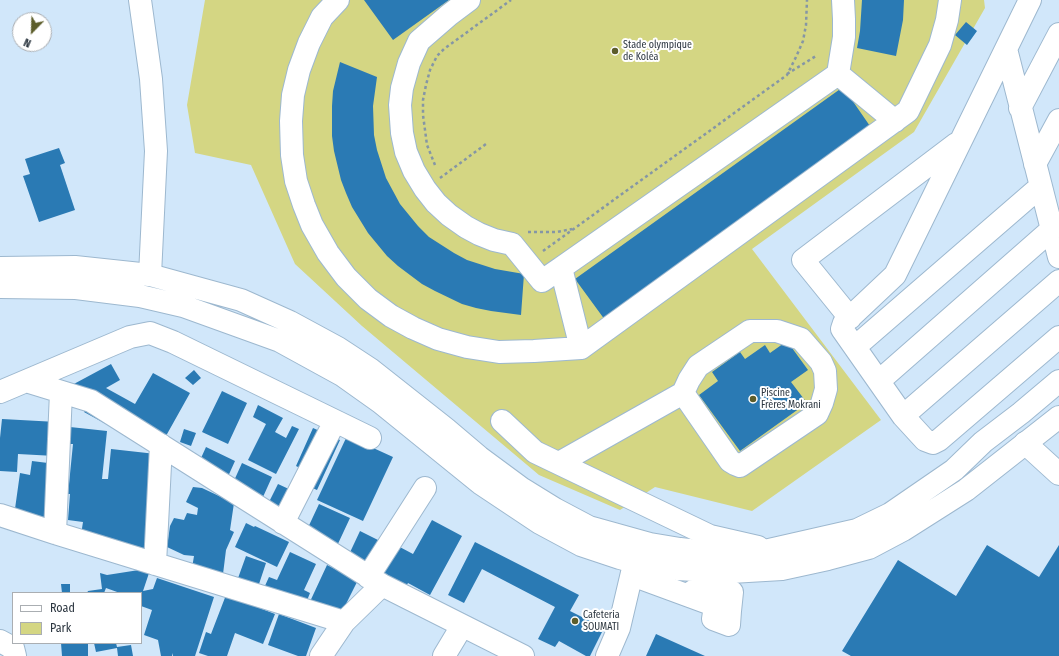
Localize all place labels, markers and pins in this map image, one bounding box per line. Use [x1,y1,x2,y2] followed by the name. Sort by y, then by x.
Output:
[623,39,692,62] place label: Stade olympique de Koléa
[610,46,620,56] marker: Stade olympique de Koléa
[761,387,821,410] place label: Piscine Frères Mokrani
[748,394,758,404] marker: Piscine Frères Mokrani
[583,609,620,632] place label: Cafeteria SOUMATI
[570,616,580,626] marker: Cafeteria SOUMATI

